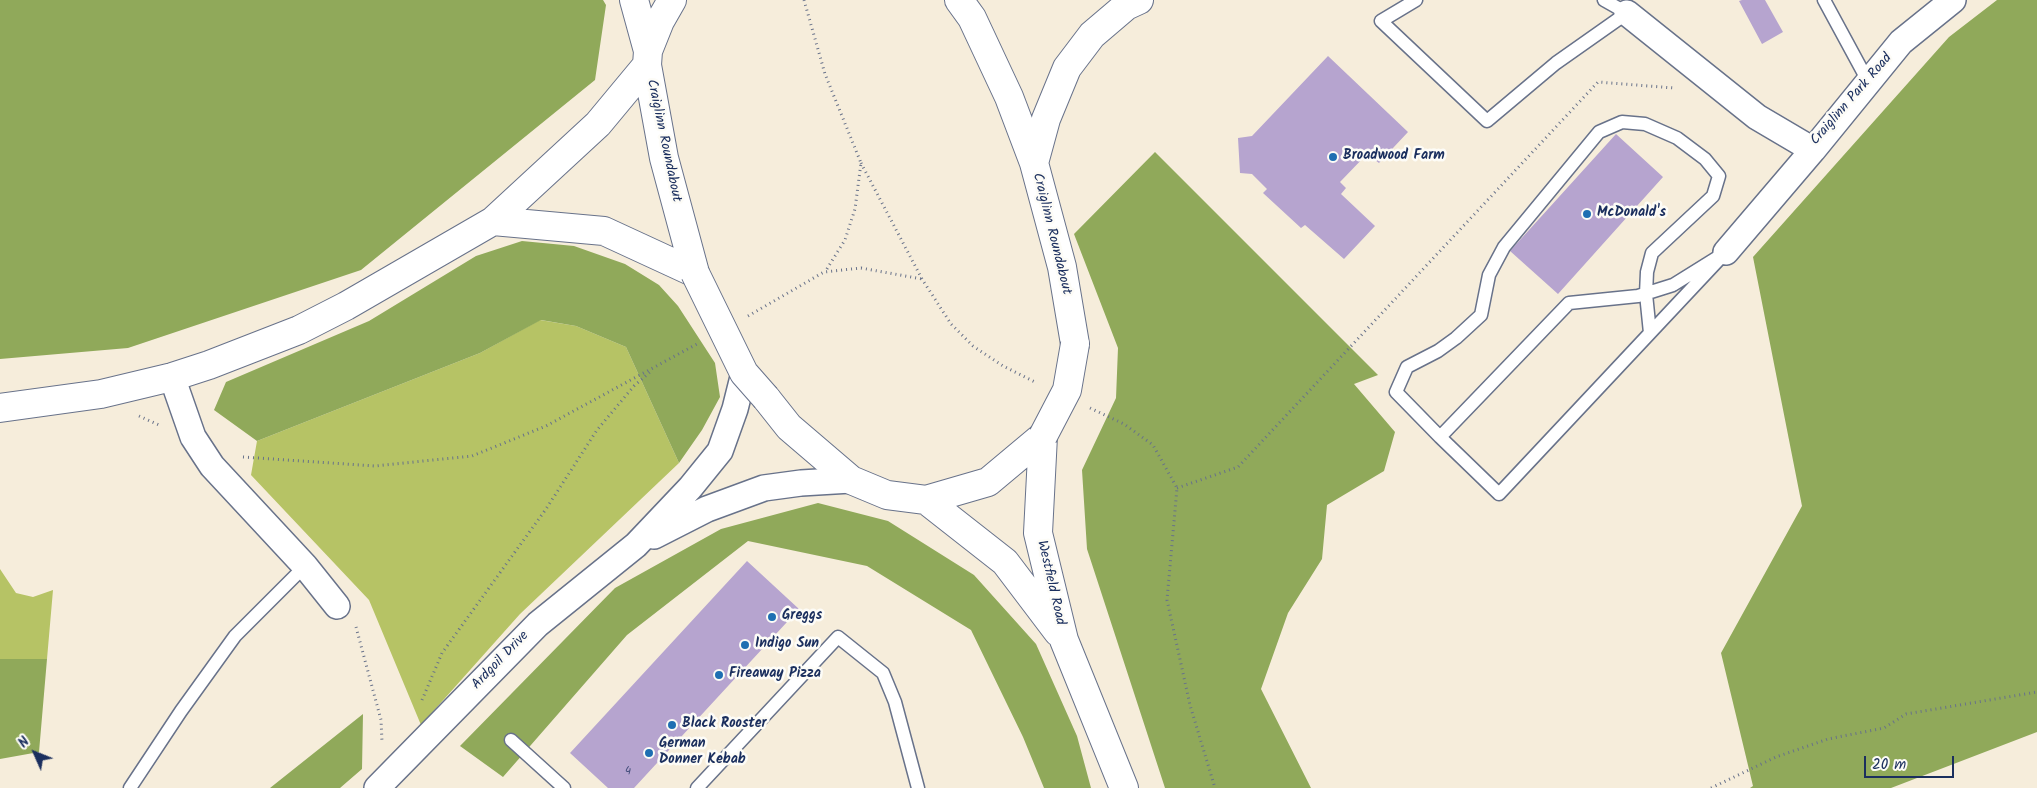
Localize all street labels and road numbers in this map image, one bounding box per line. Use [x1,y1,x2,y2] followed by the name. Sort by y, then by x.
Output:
[1808,51,1896,149] street label: Craiglinn Park Road
[642,78,684,204] street label: Craiglinn Roundabout
[1028,171,1074,297] street label: Craiglinn Roundabout
[1032,539,1068,627] street label: Westfield Road
[469,628,533,694] street label: Ardgoil Drive

